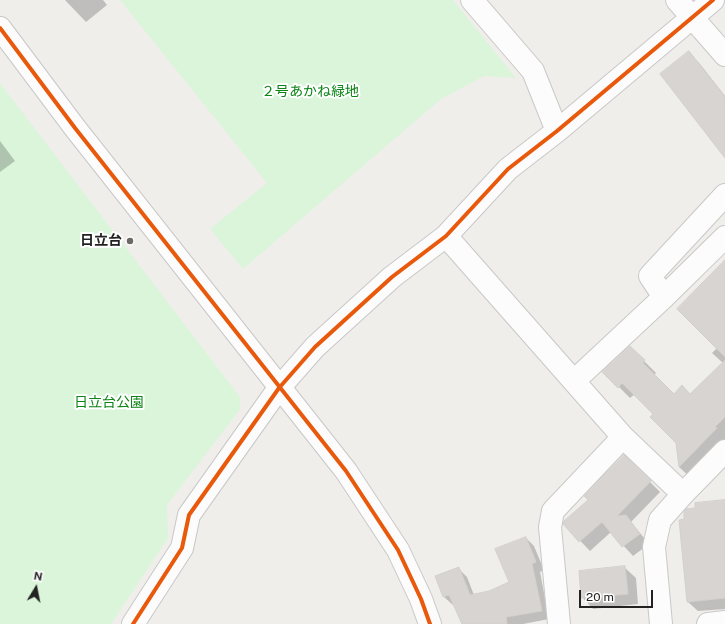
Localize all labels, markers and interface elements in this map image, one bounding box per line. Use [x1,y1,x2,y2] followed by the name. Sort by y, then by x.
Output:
[261,84,359,100] park label: ２号あかね緑地
[80,233,122,249] place label: 日立台
[125,236,135,246] marker: 日立台
[74,395,144,411] park label: 日立台公園
[16,568,56,608] north arrow
[33,570,43,583] text: N
[581,582,655,608] scale bar
[586,590,614,604] text: 20 m

